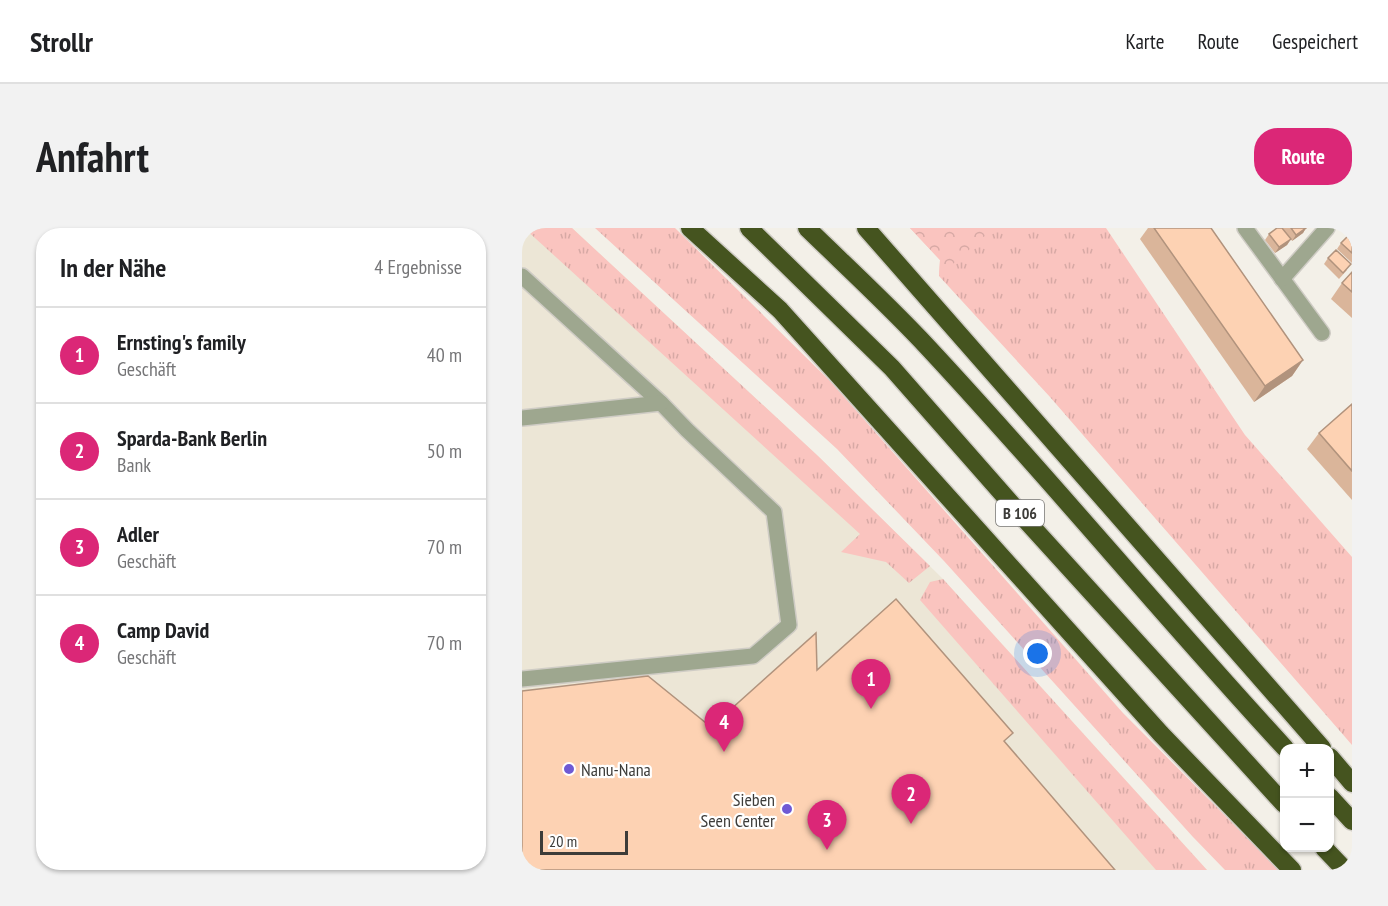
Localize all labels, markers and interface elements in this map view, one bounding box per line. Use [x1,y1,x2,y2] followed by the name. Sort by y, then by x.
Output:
[30,23,93,60] text: Strollr
[1126,28,1164,55] text: Karte
[1197,28,1239,55] text: Route
[1272,28,1358,55] text: Gespeichert
[1254,128,1352,185] button: Route
[36,129,149,184] text: Anfahrt
[60,251,166,284] text: In der Nähe
[374,254,462,280] text: 4 Ergebnisse
[117,328,246,356] text: Ernsting's family
[75,342,84,368] text: 1
[427,342,462,368] text: 40 m
[117,356,176,382] text: Geschäft
[117,424,267,452] text: Sparda-Bank Berlin
[75,438,84,464] text: 2
[427,438,462,464] text: 50 m
[117,452,151,478] text: Bank
[996,500,1044,526] road number: B 106
[117,520,159,548] text: Adler
[75,534,84,560] text: 3
[427,534,462,560] text: 70 m
[117,548,176,574] text: Geschäft
[117,616,209,644] text: Camp David
[75,630,84,656] text: 4
[427,630,462,656] text: 70 m
[1023,639,1052,668] your location
[117,644,176,670] text: Geschäft
[852,660,890,709] pin: 1
[704,702,744,752] pin: 4
[1280,744,1334,852] map controls
[1280,744,1334,798] button: +
[581,758,651,781] place label: Nanu-Nana
[562,762,576,776] marker: Nanu-Nana
[892,774,930,824] pin: 2
[701,788,775,832] place label: Sieben Seen Center
[1280,798,1334,852] button: −
[808,800,846,850] pin: 3
[780,802,794,816] marker: Sieben Seen Center
[540,828,628,856] scale bar
[549,831,577,851] text: 20 m

